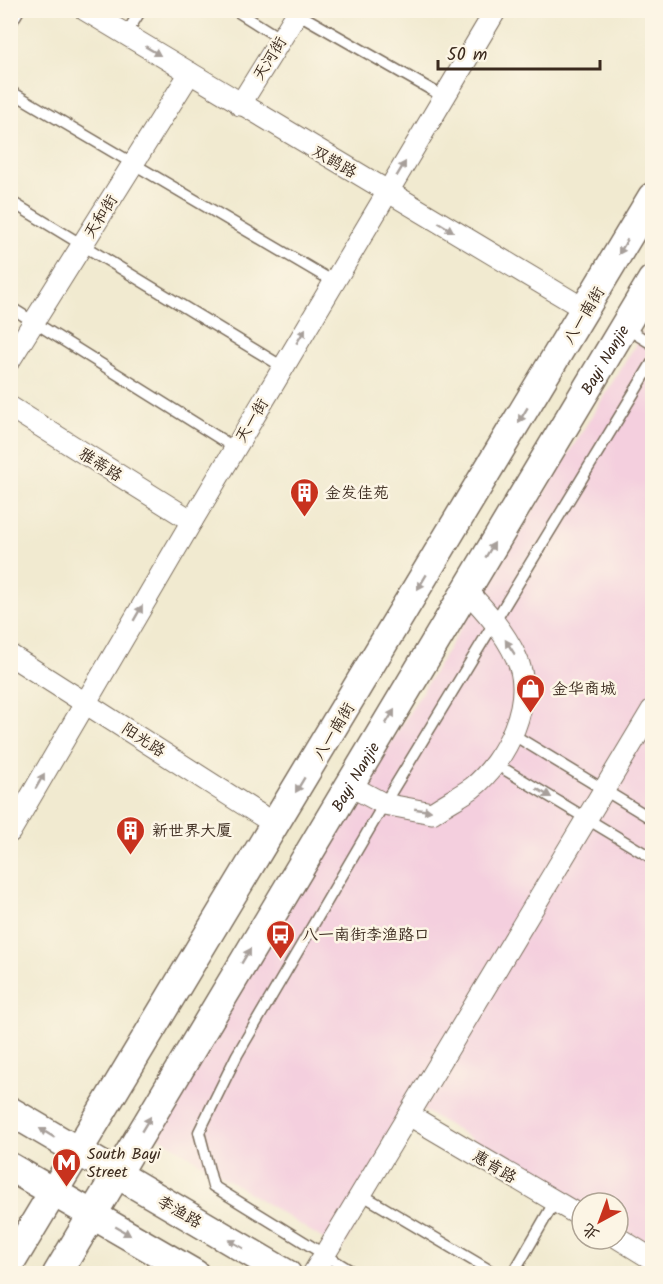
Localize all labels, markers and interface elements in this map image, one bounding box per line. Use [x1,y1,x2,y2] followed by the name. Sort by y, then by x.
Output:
[247,32,294,86] street label: 天河街
[438,33,600,71] scale bar
[447,41,487,70] text: 50 m
[145,46,162,56] one-way arrow
[307,139,361,185] street label: 双鹊路
[396,160,406,177] one-way arrow
[78,190,125,244] street label: 天和街
[438,222,455,232] one-way arrow
[617,239,628,255] one-way arrow
[557,282,611,350] street label: 八一南街
[575,320,636,400] street label: Bayi Nanjie
[296,328,307,344] one-way arrow
[229,394,275,448] street label: 天一街
[517,407,528,423] one-way arrow
[73,442,127,489] street label: 雅蒂路
[288,476,320,518] building icon: 金发佳苑
[325,481,389,506] place label: 金发佳苑
[485,541,495,558] one-way arrow
[417,574,428,590] one-way arrow
[133,605,144,621] one-way arrow
[505,639,516,655] one-way arrow
[515,672,547,714] shop icon: 金华商城
[552,677,616,702] place label: 金华商城
[307,698,361,766] street label: 八一南街
[384,709,395,725] one-way arrow
[116,717,170,764] street label: 阳光路
[326,737,387,817] street label: Bayi Nanjie
[35,773,46,789] one-way arrow
[295,777,306,793] one-way arrow
[536,788,553,798] one-way arrow
[414,806,433,815] one-way arrow
[115,814,147,856] building icon: 新世界大厦
[152,819,232,844] place label: 新世界大厦
[265,918,297,960] bus stop icon: 八一南街李渔路口
[302,923,430,948] place label: 八一南街李渔路口
[241,947,251,964] one-way arrow
[140,1116,151,1132] one-way arrow
[39,1128,55,1139] one-way arrow
[87,1142,162,1185] place label: South Bayi Street
[467,1144,521,1190] street label: 惠肯路
[50,1146,82,1188] metro station icon: South Bayi Street
[152,1189,206,1235] street label: 李渔路
[570,1191,630,1251] north arrow
[577,1217,605,1246] text: 北
[115,1226,132,1236] one-way arrow
[228,1239,245,1249] one-way arrow

